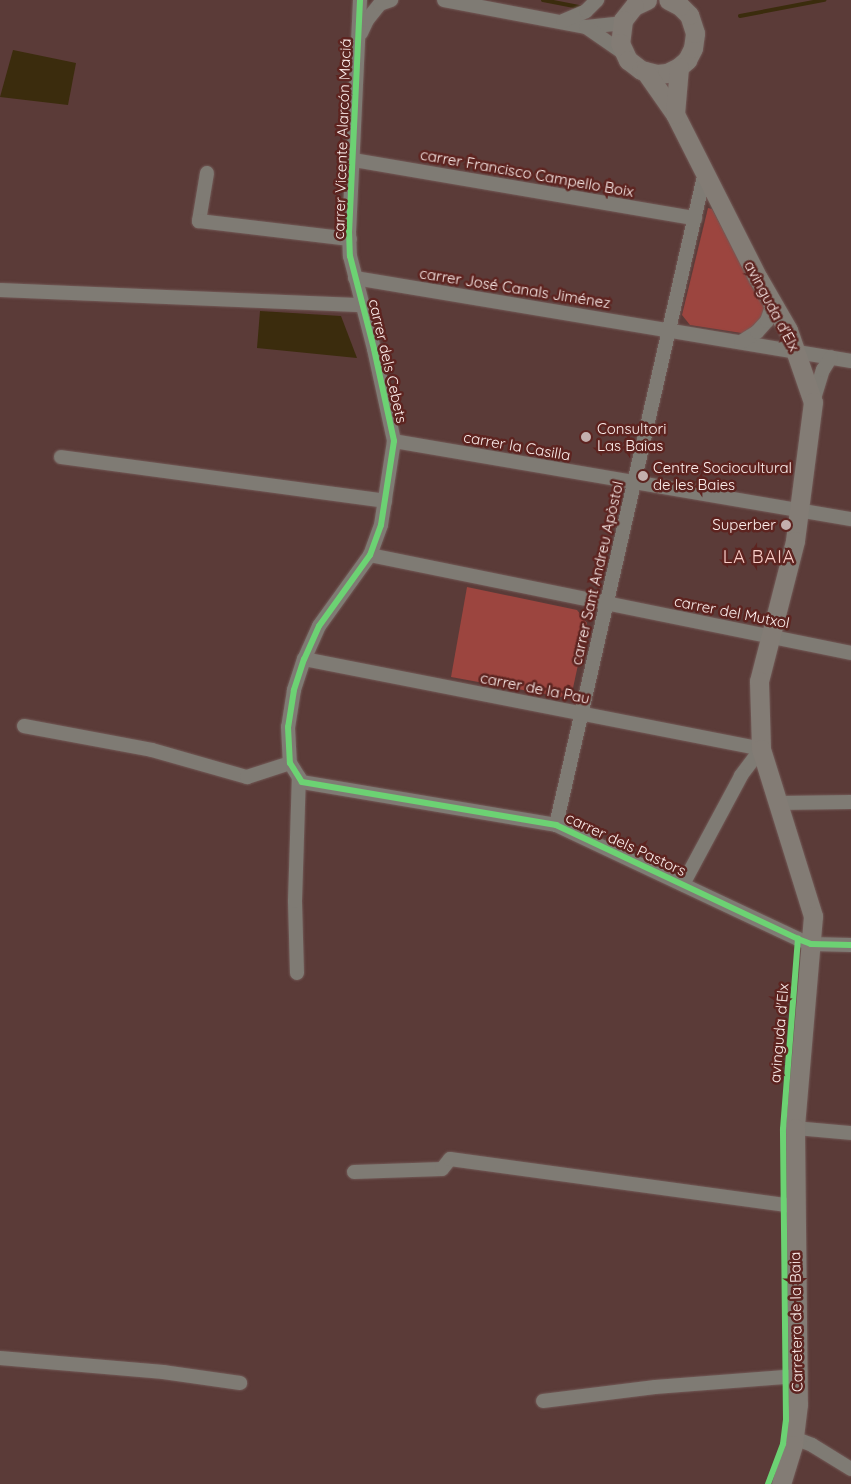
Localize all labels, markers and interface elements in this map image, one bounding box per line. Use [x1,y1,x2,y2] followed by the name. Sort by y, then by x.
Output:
[329,38,355,240] street label: carrer Vicente Alarcón Maciá
[419,145,635,201] street label: carrer Francisco Campello Boix
[741,258,803,354] street label: avinguda d'Elx
[418,264,612,312] street label: carrer José Canals Jiménez
[365,297,411,425] street label: carrer dels Cebets
[597,419,667,454] place label: Consultori Las Baias
[462,428,572,464] street label: carrer la Casilla
[579,430,593,444] marker: Consultori Las Baias
[653,458,792,493] place label: Centre Sociocultural de les Baies
[637,470,649,482] marker: Centre Sociocultural de les Baies
[567,479,627,667] street label: carrer Sant Andreu Apòstol
[712,516,776,534] place label: Superber
[780,519,792,531] marker: Superber
[722,546,796,568] district label: LA BAIA
[673,592,791,632] street label: carrer del Mutxol
[479,669,591,707] street label: carrer de la Pau
[563,808,689,880] street label: carrer dels Pastors
[766,982,792,1084] street label: avinguda d'Elx
[786,1252,806,1392] street label: Carretera de la Baia

